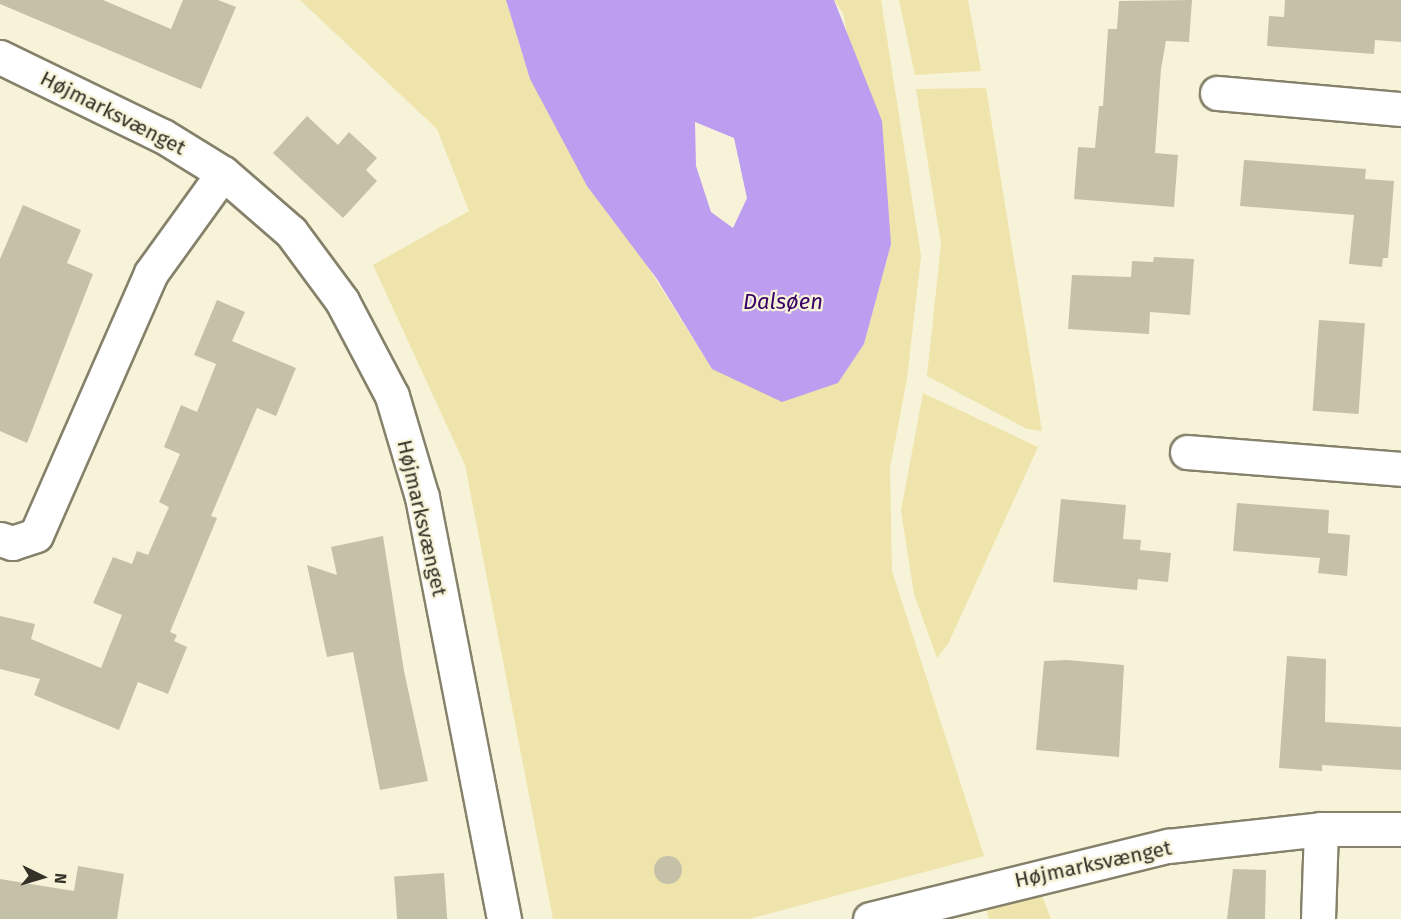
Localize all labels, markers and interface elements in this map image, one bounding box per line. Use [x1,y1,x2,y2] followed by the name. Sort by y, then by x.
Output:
[36,66,190,160] street label: Højmarksvænget
[743,289,823,315] water label: Dalsøen
[392,437,452,599] street label: Højmarksvænget
[1012,835,1174,893] street label: Højmarksvænget
[12,847,72,907] north arrow
[51,872,70,885] text: N

